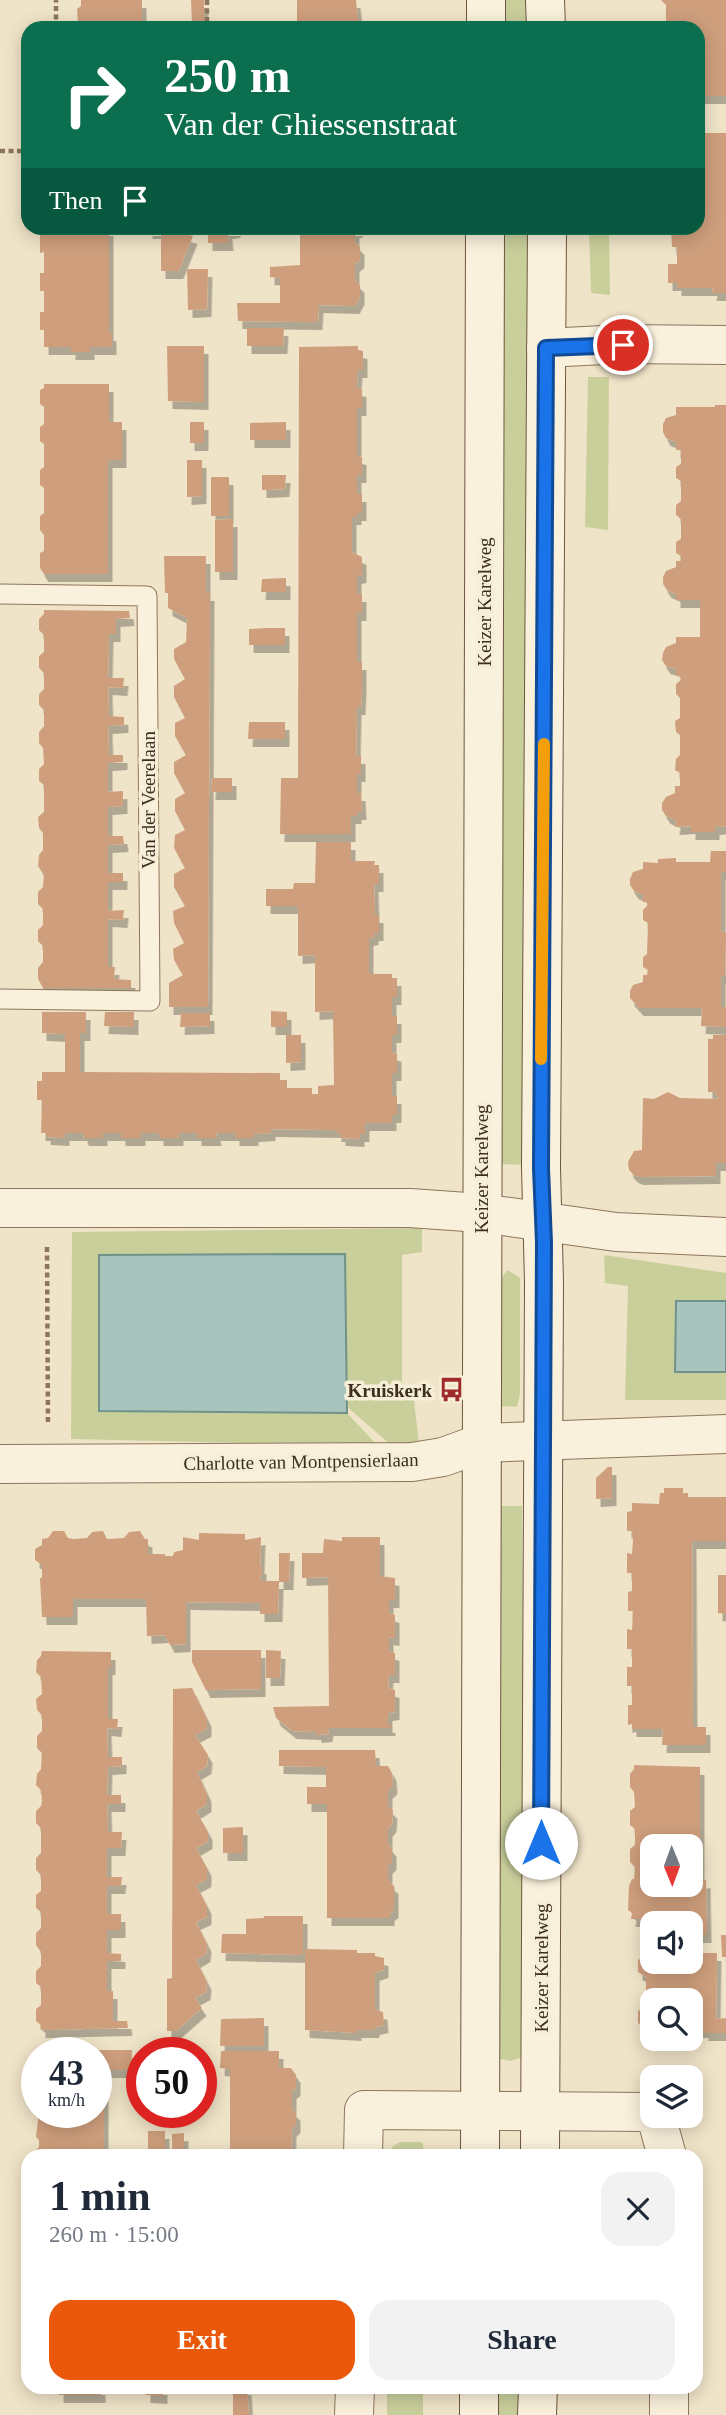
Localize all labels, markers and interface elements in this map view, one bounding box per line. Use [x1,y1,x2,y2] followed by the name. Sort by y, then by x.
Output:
[164,48,291,103] text: 250 m
[49,49,140,140] icon: right
[164,106,457,142] text: Van der Ghiessenstraat
[116,182,154,220] icon: arrive
[49,186,102,215] text: Then
[593,315,653,375] pin
[604,326,642,364] icon: arrive
[474,537,495,667] street label: Keizer Karelweg
[138,731,159,869] street label: Van der Veerelaan
[471,1104,492,1234] street label: Keizer Karelweg
[438,1376,466,1404] bus stop icon: Kruiskerk
[348,1380,432,1401] place label: Kruiskerk
[183,1449,419,1474] street label: Charlotte van Montpensierlaan
[504,1806,578,1880] position arrow
[640,1834,704,1897] north arrow
[640,1834,703,2128] map controls
[531,1903,552,2033] street label: Keizer Karelweg
[640,1911,703,1974] button: sound
[640,1988,703,2051] button: search
[126,2037,217,2128] speed limit sign: 50
[49,2054,84,2093] text: 43
[640,2065,703,2128] button: layers
[48,2090,85,2110] text: km/h
[601,2172,675,2246] button: close
[49,2173,151,2219] text: 1 min
[49,2222,179,2247] text: 260 m · 15:00
[49,2300,355,2380] button: Exit
[369,2300,675,2380] button: Share

